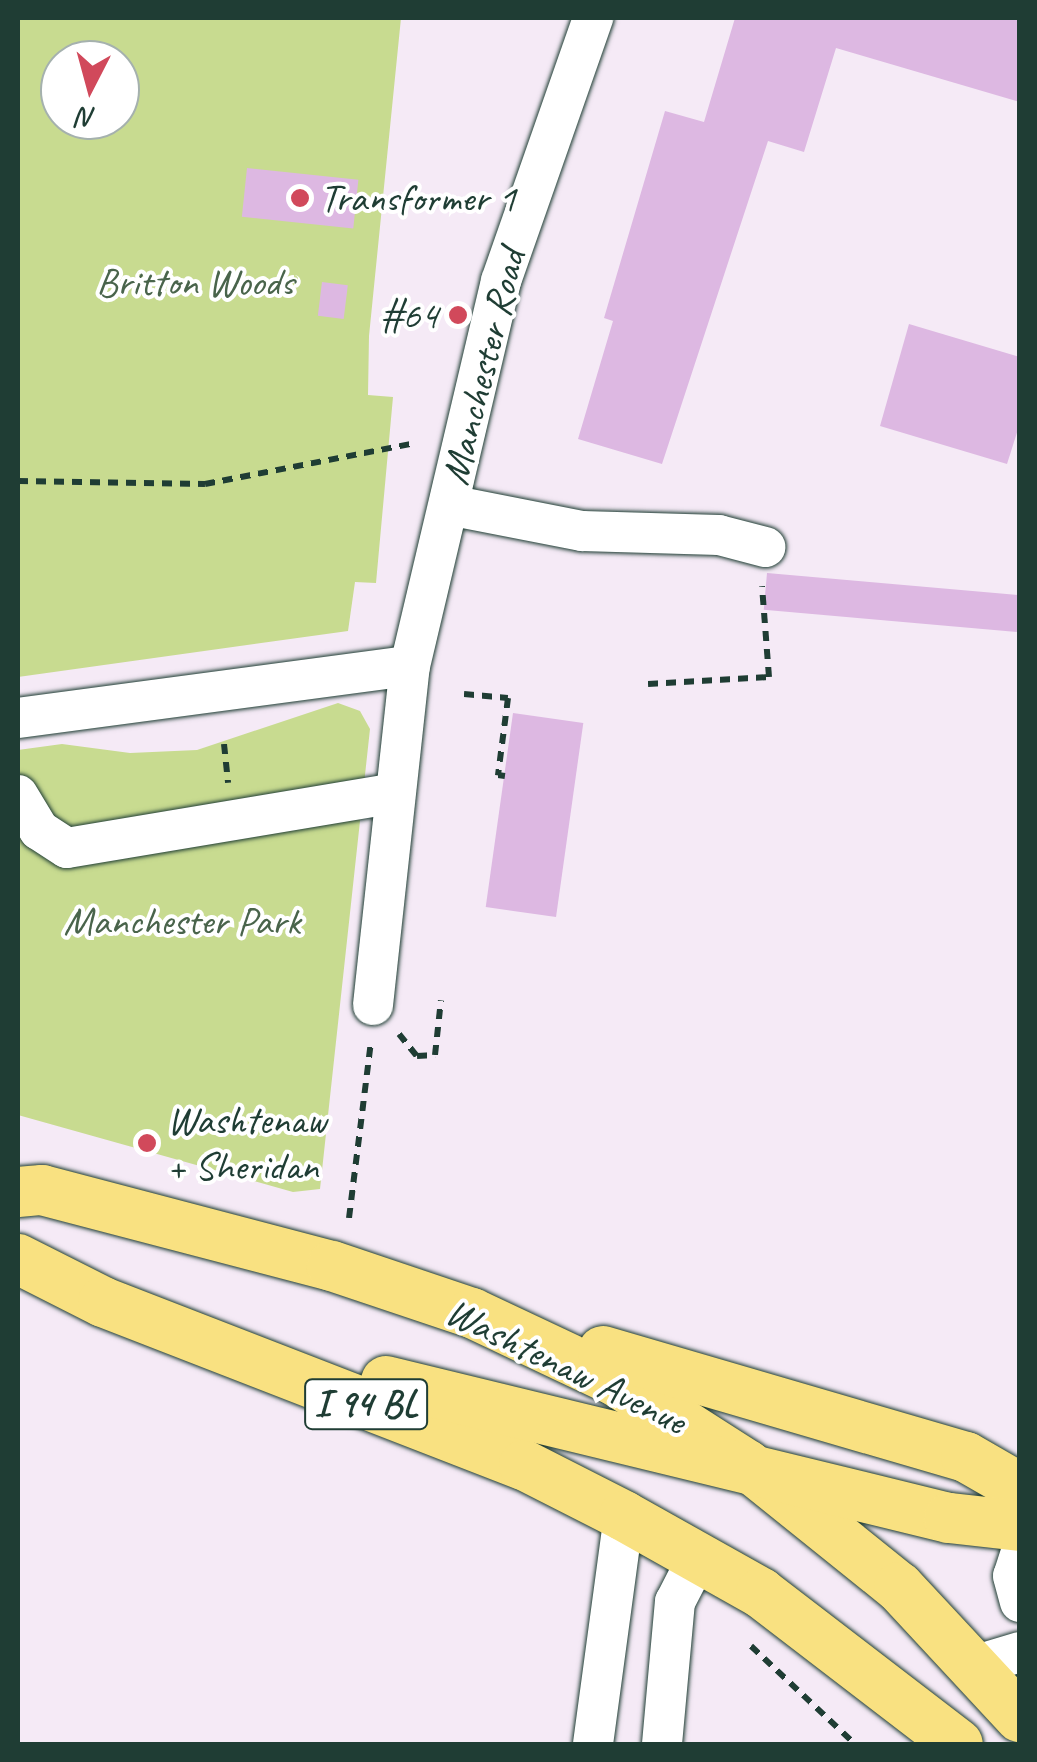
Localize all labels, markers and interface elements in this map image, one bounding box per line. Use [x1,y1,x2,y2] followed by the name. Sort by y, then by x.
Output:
[40,40,140,140] north arrow
[77,100,97,137] text: N
[320,174,516,222] place label: Transformer 1
[289,187,311,209] marker: Transformer 1
[431,245,535,489] street label: Manchester Road
[96,258,294,306] park label: Britton Woods
[380,291,438,339] place label: #64
[447,304,469,326] marker: #64
[64,897,300,945] park label: Manchester Park
[167,1096,326,1190] place label: Washtenaw + Sheridan
[136,1132,158,1154] marker: Washtenaw + Sheridan
[438,1287,694,1445] street label: Washtenaw Avenue
[304,1371,428,1437] road number: I 94 BL

